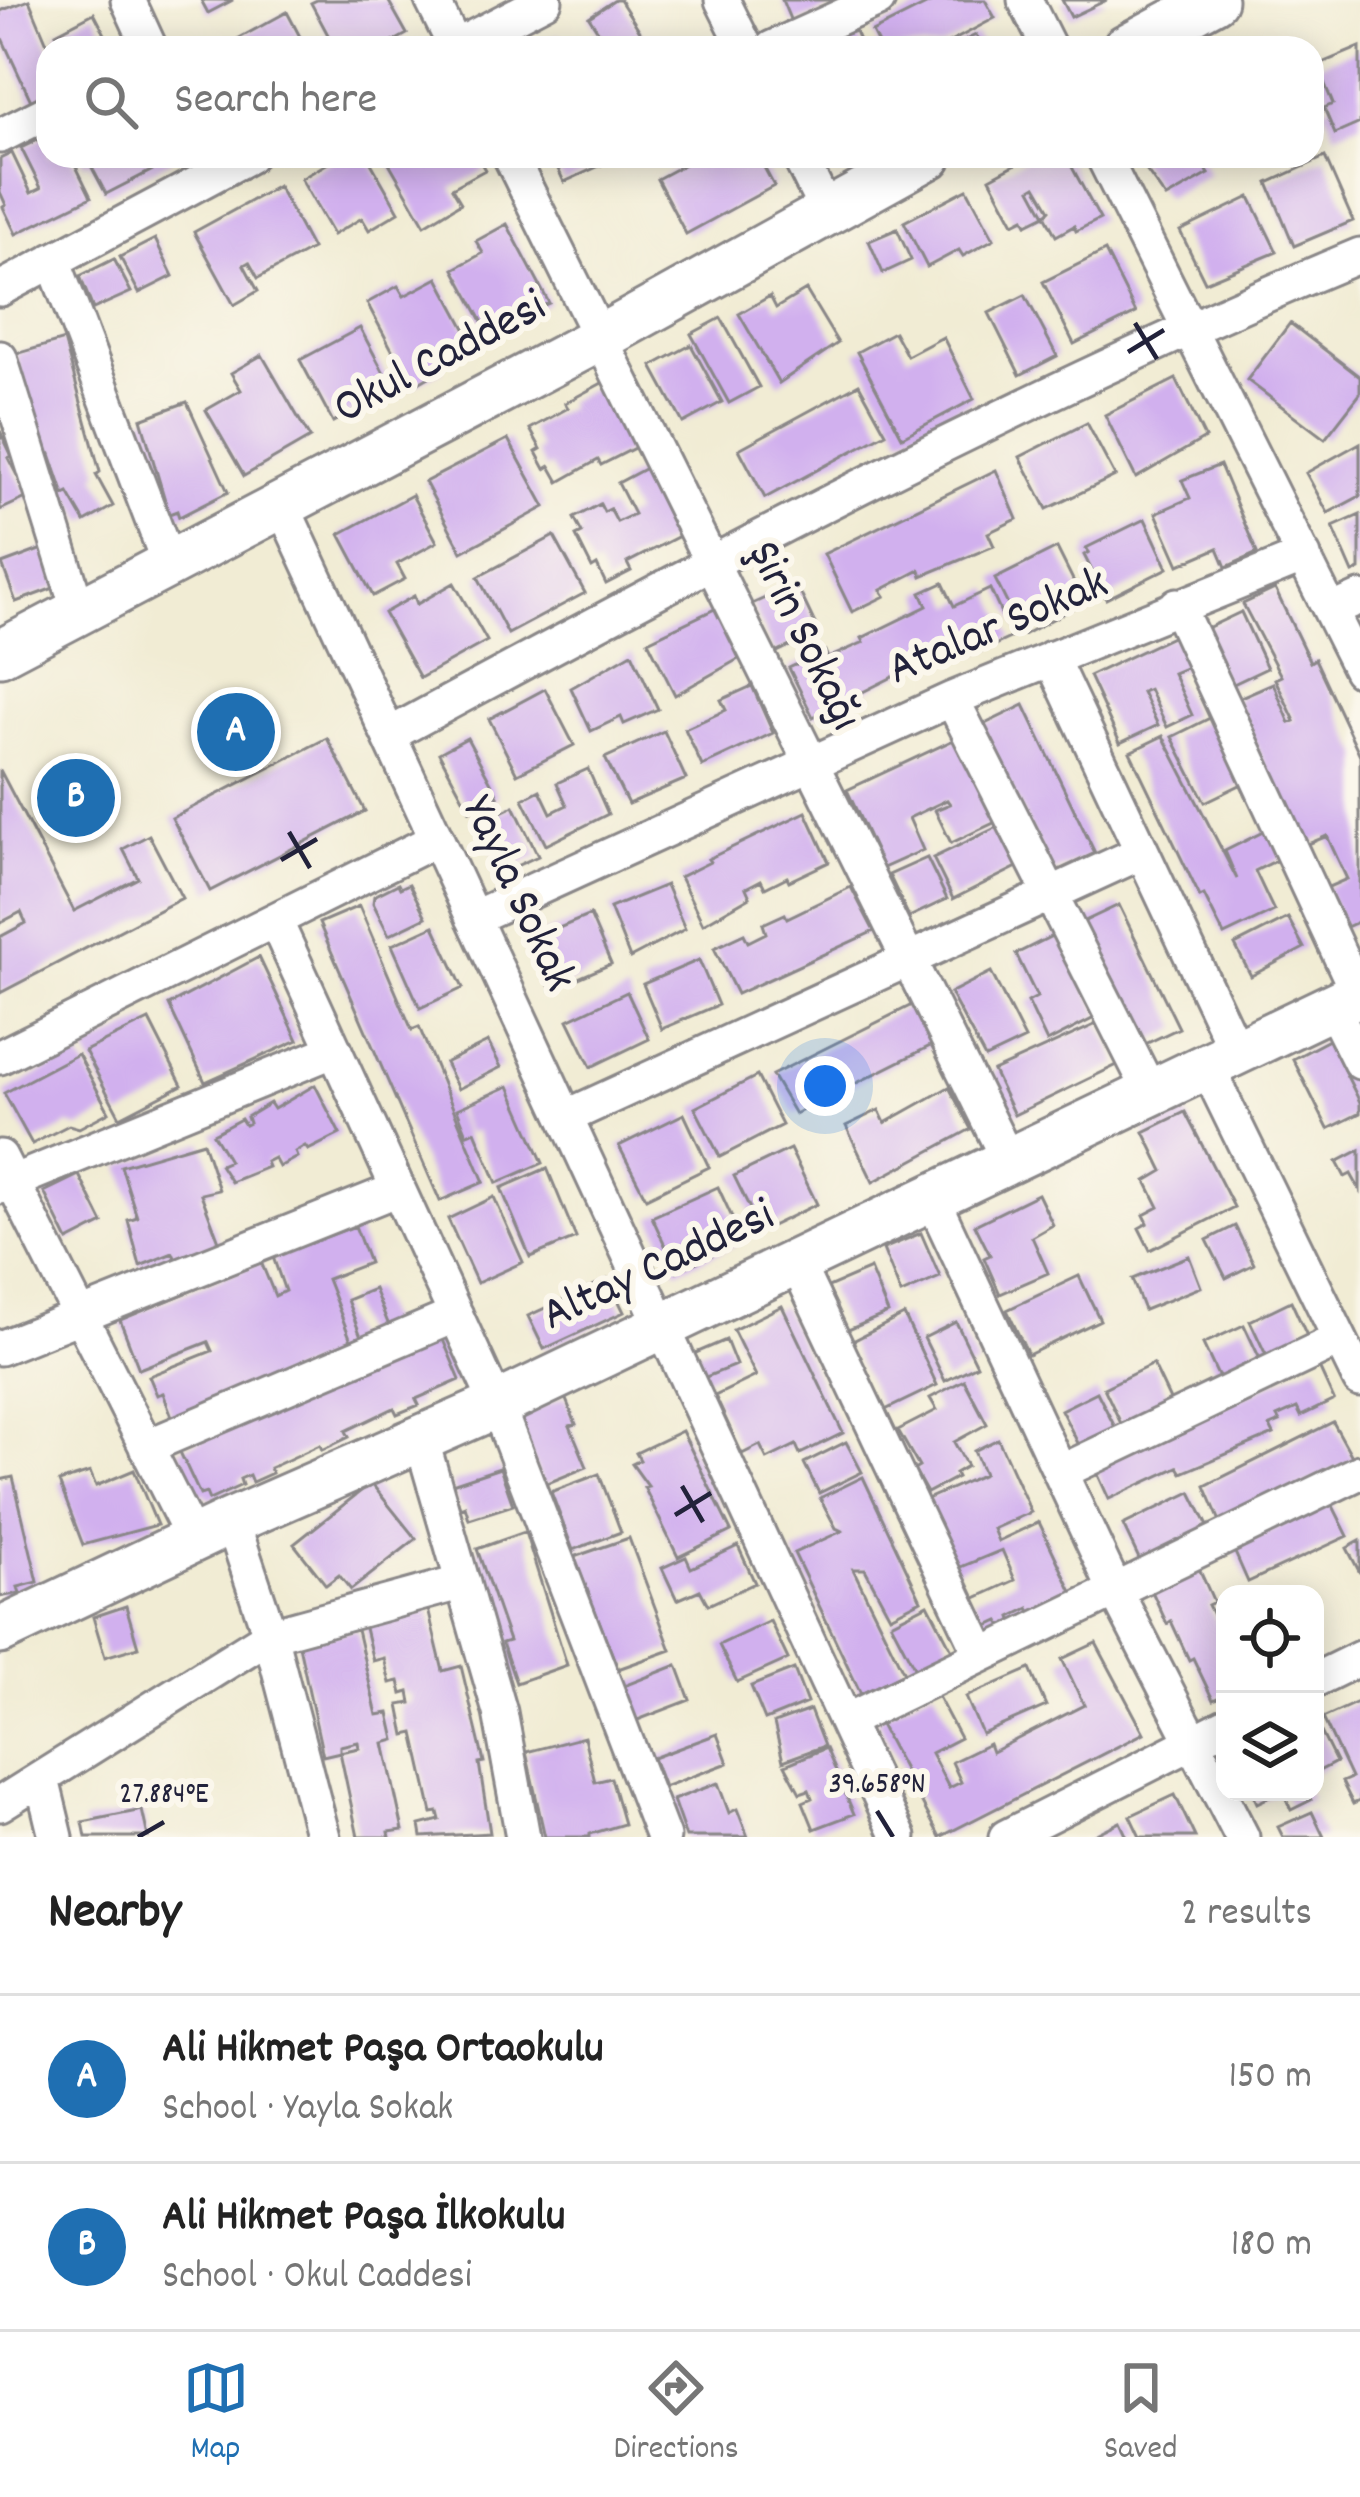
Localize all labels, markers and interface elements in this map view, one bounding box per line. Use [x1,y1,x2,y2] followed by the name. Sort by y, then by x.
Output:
[36,36,1324,168] search box
[78,69,144,135] icon: search
[174,70,377,134] text: Search here
[323,275,559,445] street label: Okul Caddesi
[727,531,877,743] street label: Şirin Sokağı
[878,552,1120,706] street label: Atalar Sokak
[197,687,275,777] pin: A
[37,753,115,843] pin: B
[441,786,591,1004] street label: Yayla Sokak
[795,1056,855,1116] your location
[531,1184,787,1352] street label: Altay Caddesi
[1216,1585,1324,1801] map controls
[1216,1585,1324,1693] button: locate
[1216,1693,1324,1801] button: layers
[828,1765,926,1808] text: 39.658°N
[119,1775,209,1818] text: 27.884°E
[48,1879,181,1951] text: Nearby
[1181,1888,1312,1943] text: 2 results
[162,2019,604,2083] text: Ali Hikmet Paşa Ortaokulu
[76,2051,98,2106] text: A
[1228,2051,1312,2106] text: 150 m
[162,2083,453,2138] text: School · Yayla Sokak
[162,2187,565,2251] text: Ali Hikmet Paşa İlkokulu
[78,2219,96,2274] text: B
[1231,2219,1312,2274] text: 180 m
[162,2251,472,2306] text: School · Okul Caddesi
[183,2355,249,2474] tab: Map
[614,2355,739,2474] tab: Directions
[1104,2355,1177,2474] tab: Saved

